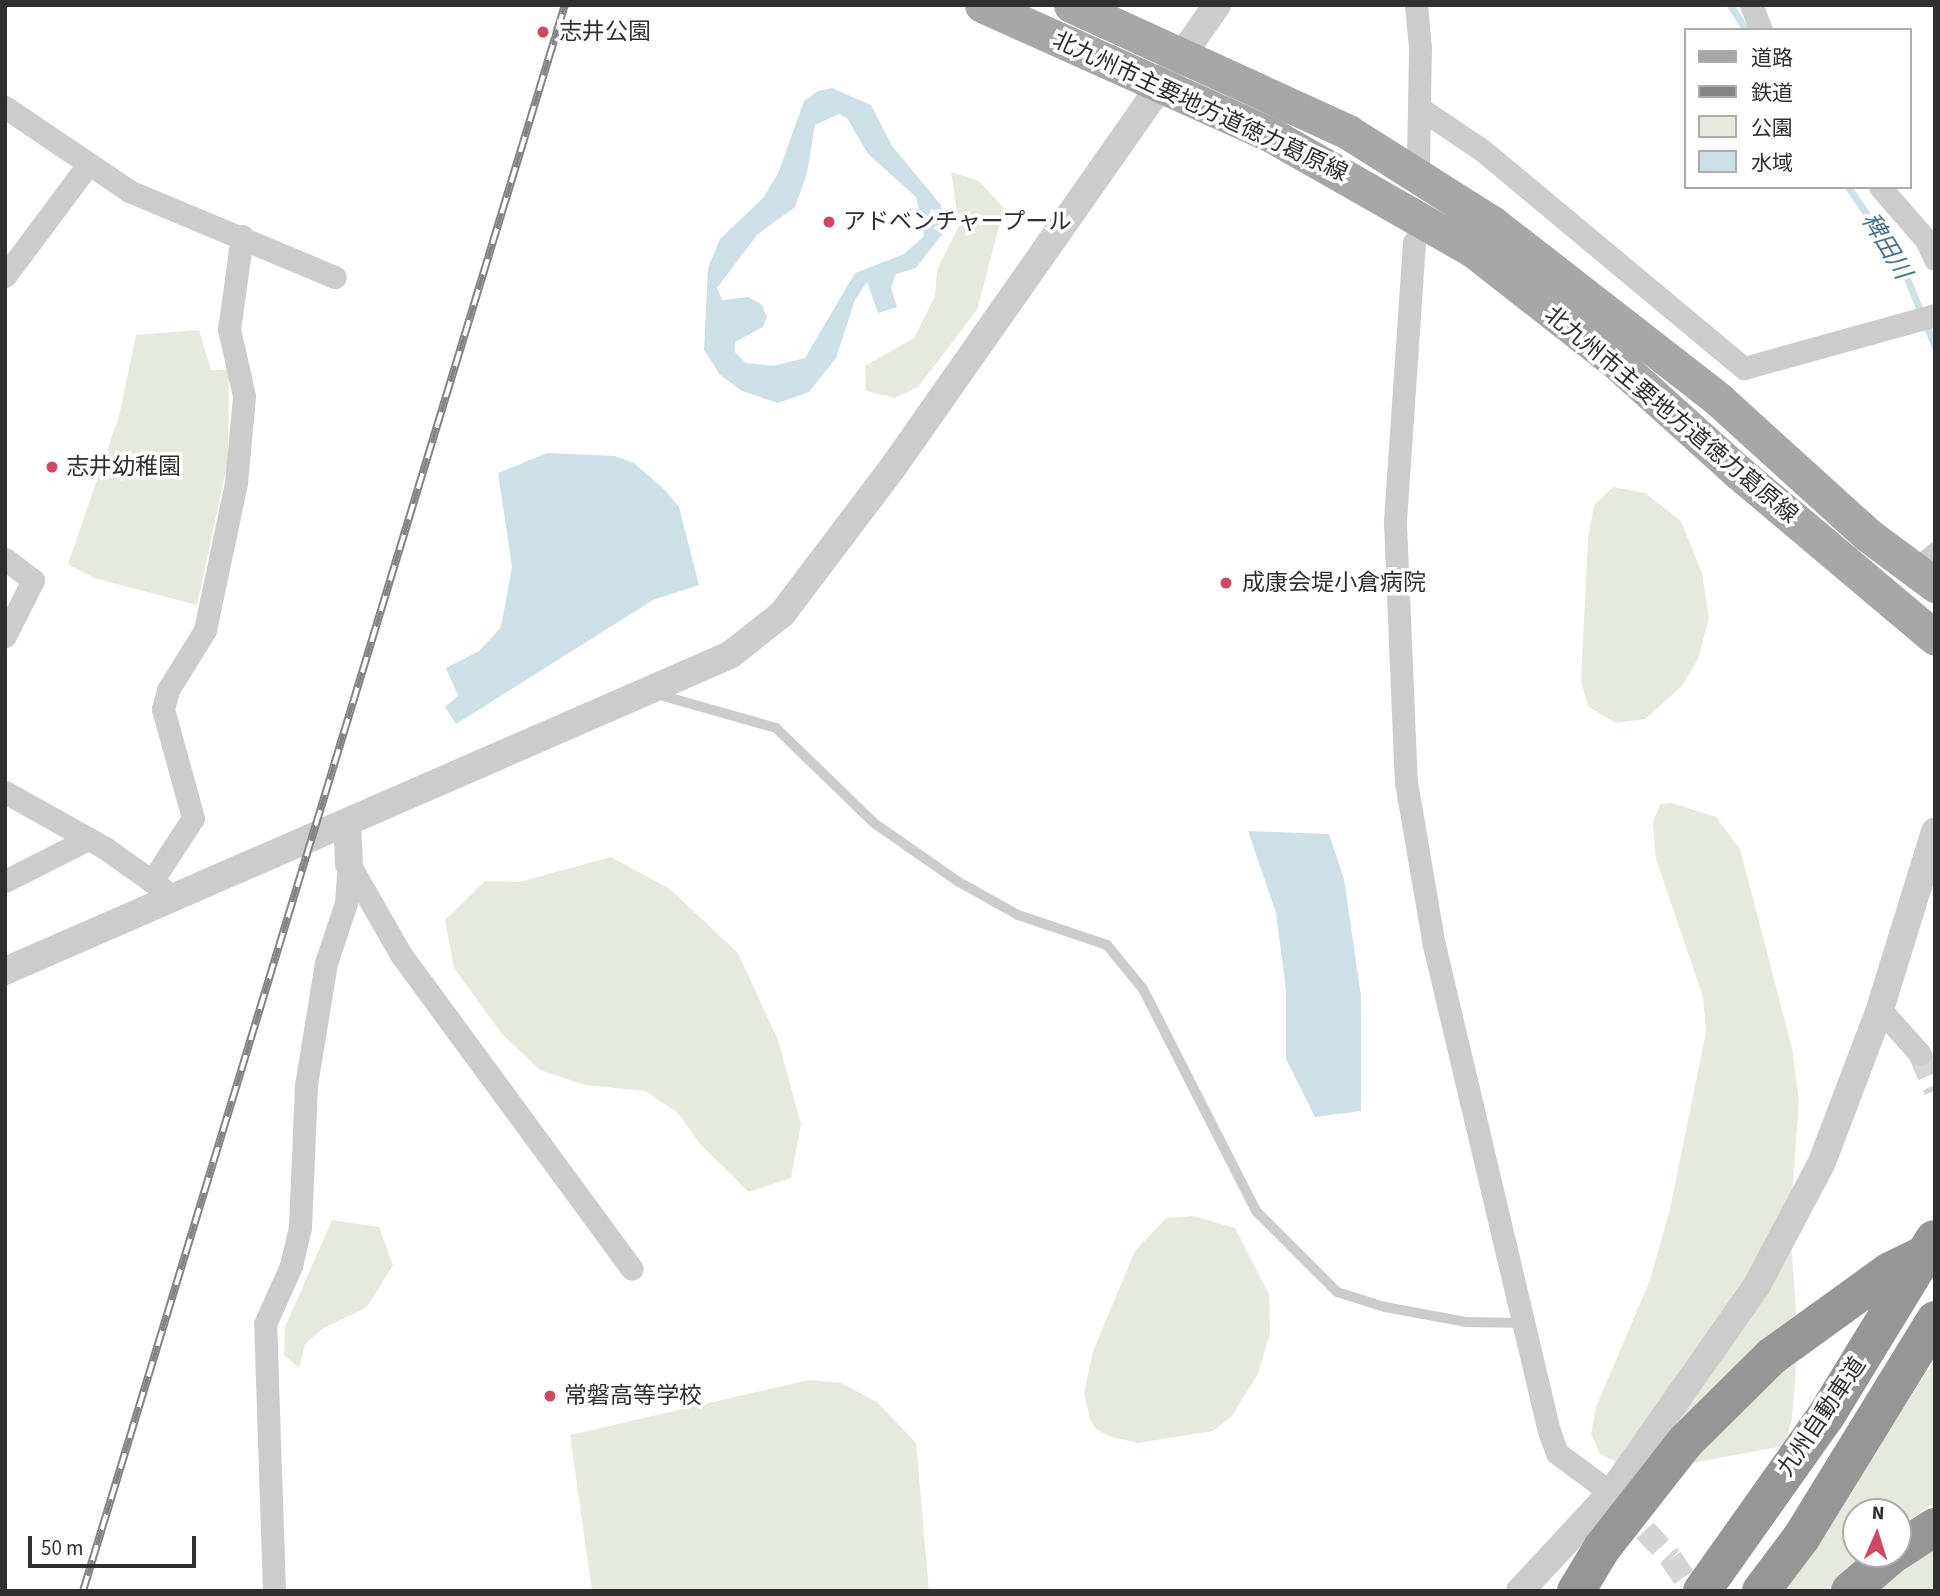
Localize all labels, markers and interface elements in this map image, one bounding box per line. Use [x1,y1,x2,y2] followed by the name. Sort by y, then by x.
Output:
[559,18,651,46] place label: 志井公園
[533,22,553,42] marker: 志井公園
[1048,26,1352,188] street label: 北九州市主要地方道徳力葛原線
[1685,28,1912,189] legend
[1751,43,1793,73] text: 道路
[1751,78,1793,108] text: 鉄道
[1751,113,1793,143] text: 公園
[1751,148,1793,178] text: 水域
[843,208,1073,236] place label: アドベンチャープール
[1855,208,1917,284] water label: 稗田川
[821,214,837,230] marker: アドベンチャープール
[1539,301,1803,529] street label: 北九州市主要地方道徳力葛原線
[66,453,181,481] place label: 志井幼稚園
[44,459,60,475] marker: 志井幼稚園
[1242,569,1426,597] place label: 成康会堤小倉病院
[1216,573,1236,593] marker: 成康会堤小倉病院
[1772,1352,1872,1482] street label: 九州自動車道
[564,1382,702,1410] place label: 常磐高等学校
[542,1388,558,1404] marker: 常磐高等学校
[1842,1498,1912,1568] north arrow
[1871,1500,1885,1527] text: N
[32,1522,200,1566] scale bar
[41,1533,83,1563] text: 50 m

